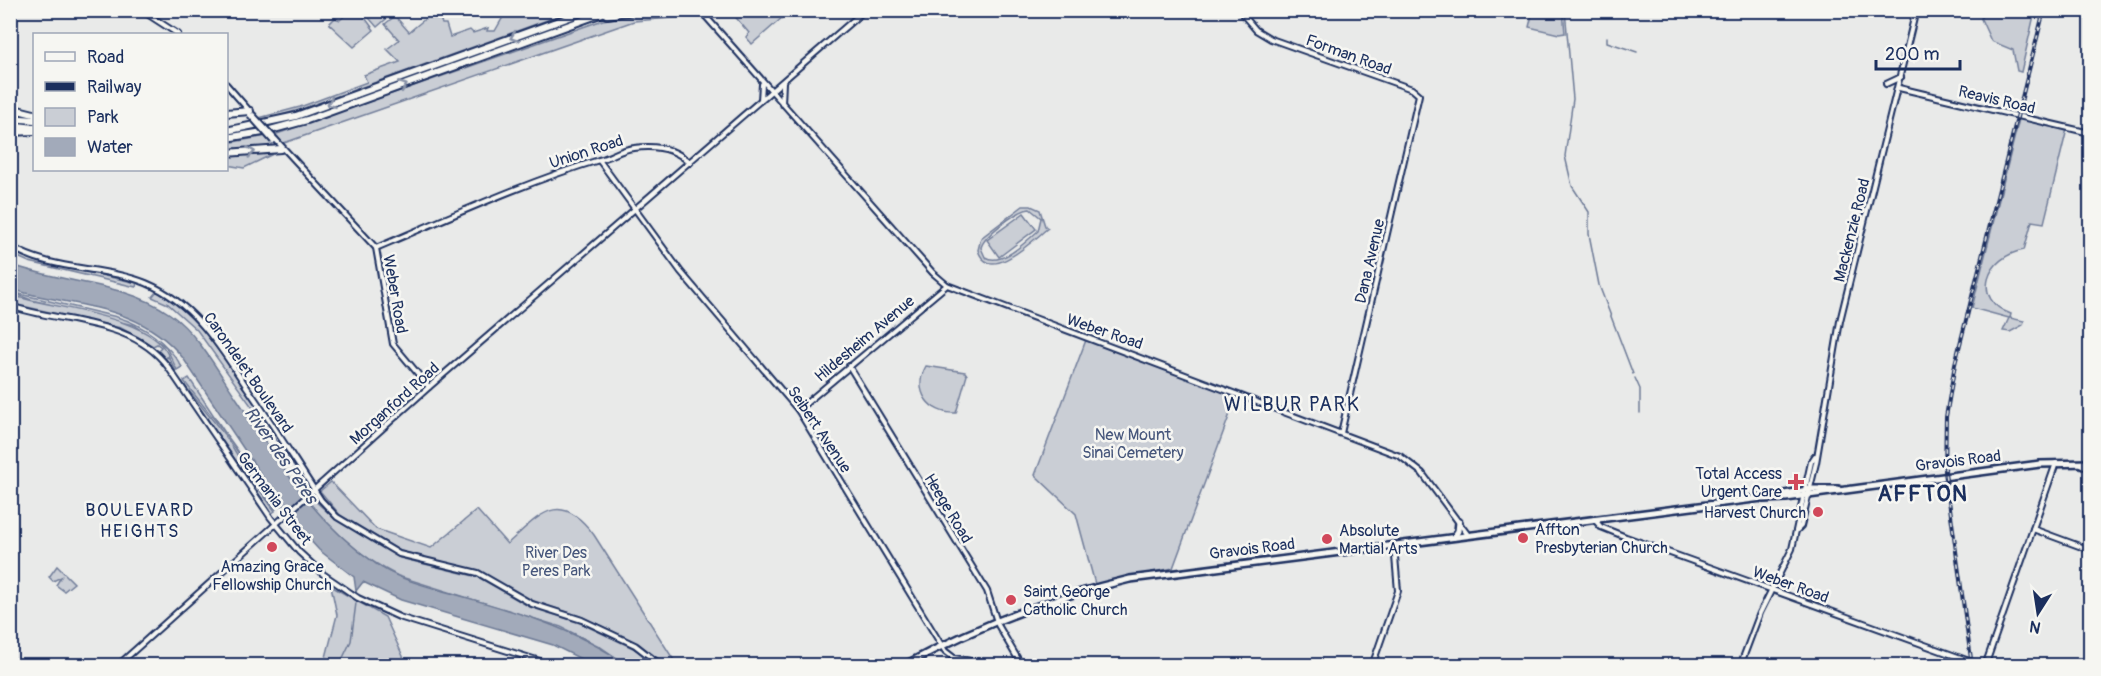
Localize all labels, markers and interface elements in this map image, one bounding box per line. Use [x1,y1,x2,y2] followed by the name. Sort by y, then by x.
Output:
[509,30,520,43] one-way arrow
[1303,30,1394,80] street label: Forman Road
[33,33,228,171] legend
[1876,33,1960,71] scale bar
[1885,43,1940,66] text: 200 m
[87,46,124,69] text: Road
[87,76,142,99] text: Railway
[397,80,408,93] one-way arrow
[1956,81,2037,119] street label: Reavis Road
[326,96,336,109] one-way arrow
[87,106,119,129] text: Park
[547,131,626,173] street label: Union Road
[87,136,133,159] text: Water
[246,146,255,159] one-way arrow
[1829,176,1875,284] street label: Mackenzie Road
[1351,217,1389,305] street label: Dana Avenue
[378,253,412,335] street label: Weber Road
[811,291,919,386] street label: Hildesheim Avenue
[199,308,297,437] street label: Carondelet Boulevard
[1064,310,1146,354] street label: Weber Road
[346,358,444,449] street label: Morganford Road
[783,382,856,477] street label: Seibert Avenue
[1224,392,1360,417] district label: WILBUR PARK
[239,402,324,510] water label: River des Peres
[1082,425,1184,463] park label: New Mount Sinai Cemetery
[1914,446,2002,476] street label: Gravois Road
[233,448,316,550] street label: Germania Street
[1695,464,1782,502] place label: Total Access Urgent Care
[920,470,977,547] street label: Heege Road
[1787,473,1805,491] marker: Total Access Urgent Care
[1878,480,1968,508] district label: AFFTON
[85,499,195,543] district label: BOULEVARD HEIGHTS
[1704,503,1806,523] place label: Harvest Church
[1811,505,1825,519] marker: Harvest Church
[1535,520,1668,558] place label: Affton Presbyterian Church
[1339,521,1417,559] place label: Absolute Martial Arts
[1516,531,1530,545] marker: Affton Presbyterian Church
[1320,532,1334,546] marker: Absolute Martial Arts
[1208,534,1296,564] street label: Gravois Road
[265,540,279,554] marker: Amazing Grace Fellowship Church
[522,543,591,581] park label: River Des Peres Park
[212,557,332,595] place label: Amazing Grace Fellowship Church
[1750,562,1831,608] street label: Weber Road
[1023,582,1127,620] place label: Saint George Catholic Church
[2008,583,2068,643] north arrow
[1004,593,1018,607] marker: Saint George Catholic Church
[2028,616,2042,638] text: N

